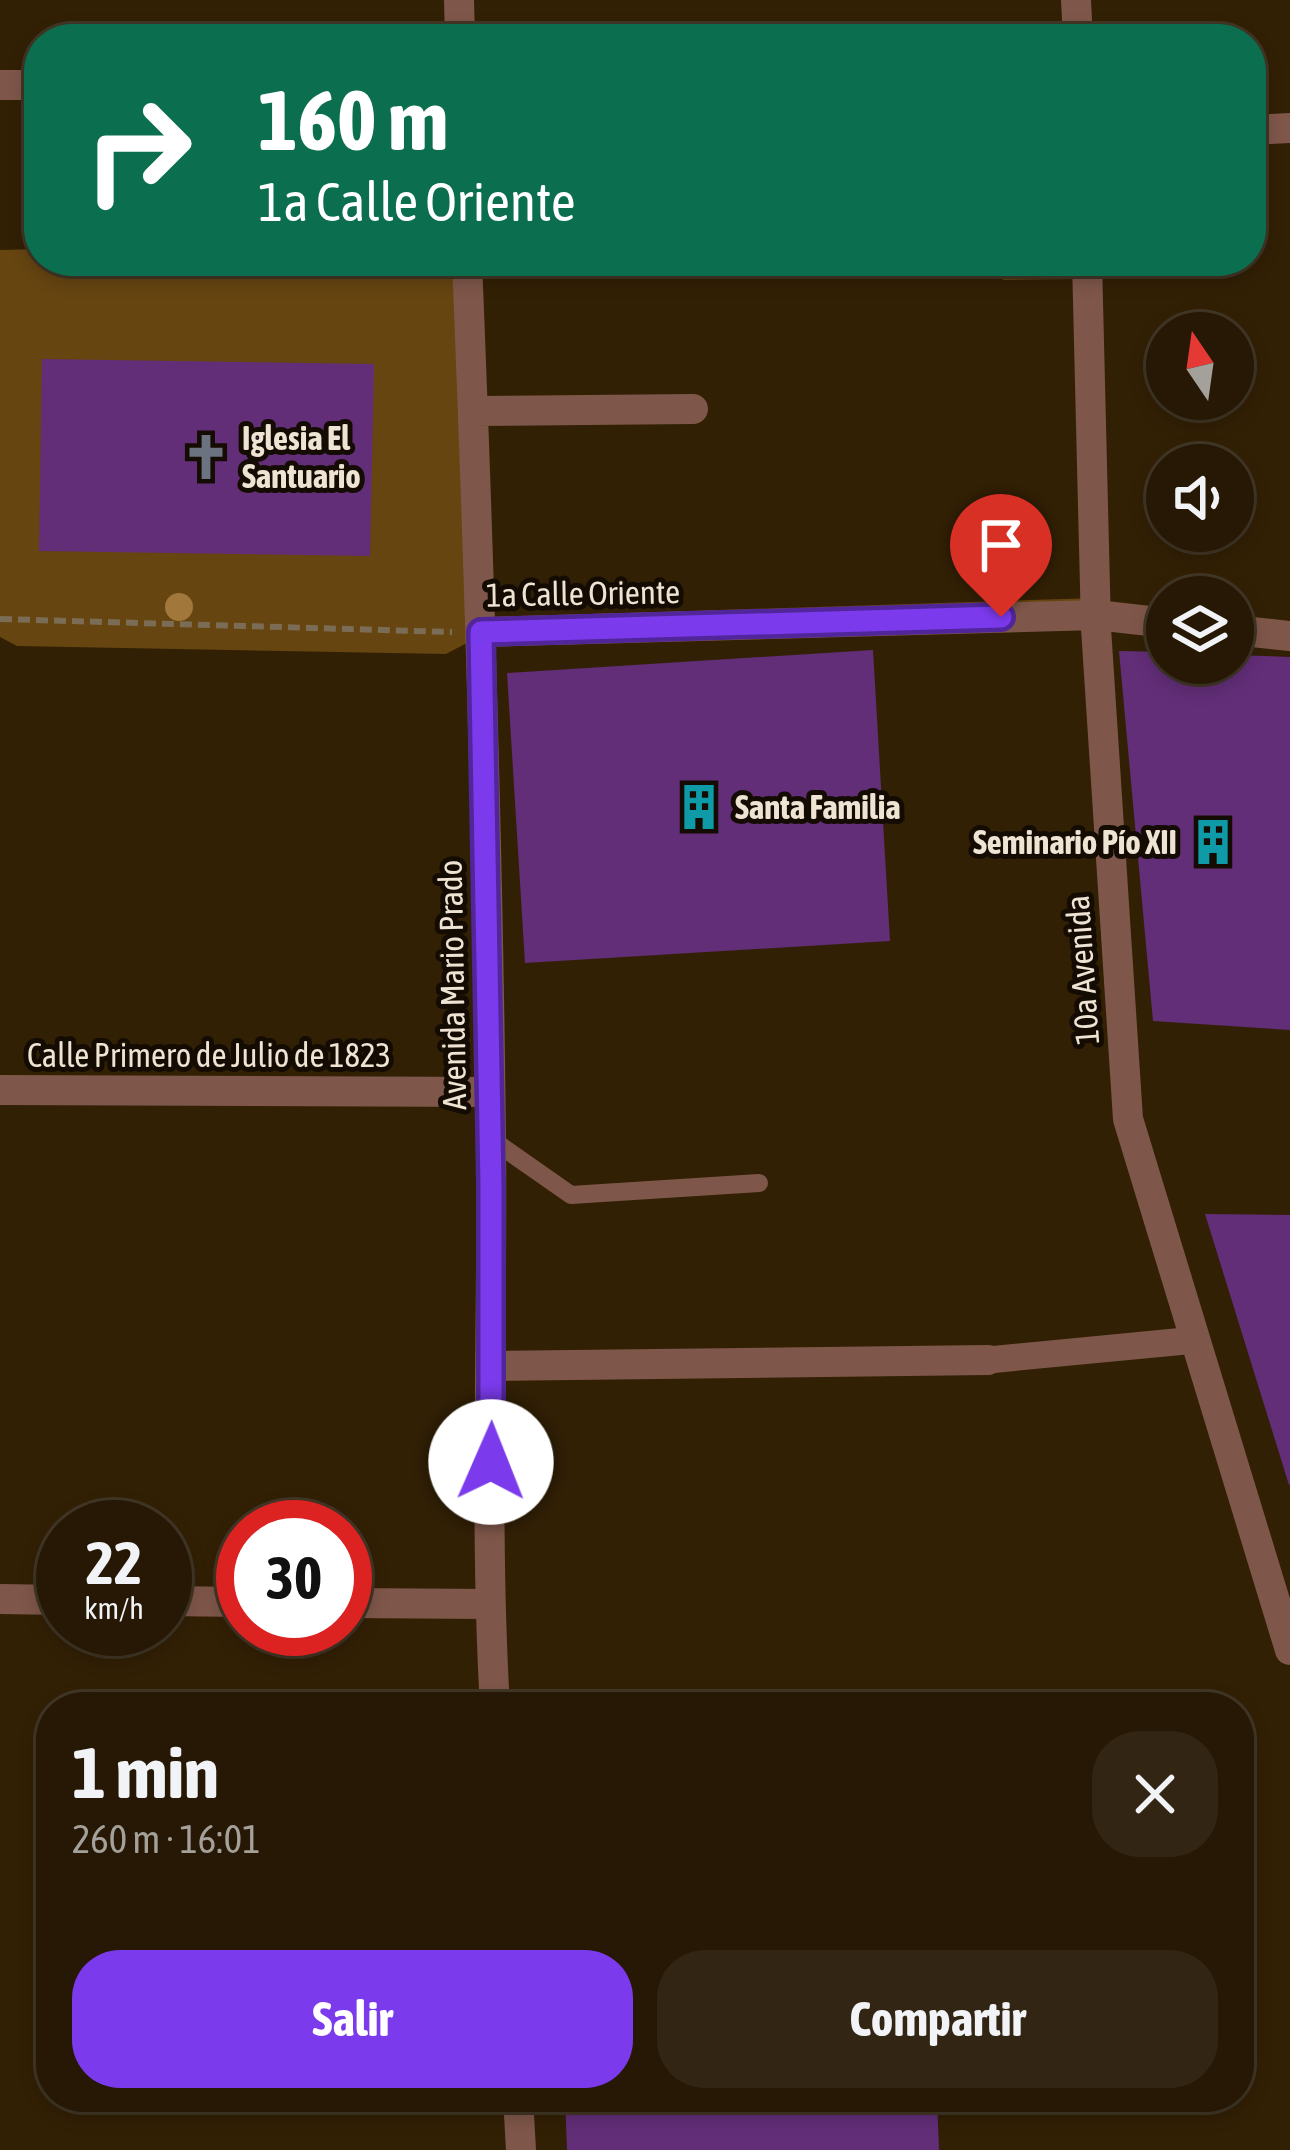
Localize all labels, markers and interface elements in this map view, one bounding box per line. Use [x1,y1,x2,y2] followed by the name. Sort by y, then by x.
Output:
[60,72,216,228] icon: right
[258,72,448,168] text: 160 m
[258,171,575,232] text: 1a Calle Oriente
[1146,312,1254,420] north arrow
[1146,312,1254,684] map controls
[242,419,361,495] place label: Iglesia El Santuario
[181,432,231,482] church icon: Iglesia El Santuario
[1146,444,1254,552] button: sound
[950,494,1052,617] pin
[968,512,1034,578] icon: arrive
[486,572,680,614] street label: 1a Calle Oriente
[1146,576,1254,684] button: layers
[674,782,724,832] building icon: Santa Familia
[735,788,901,826] place label: Santa Familia
[1188,817,1238,867] building icon: Seminario Pío XII
[973,823,1177,861] place label: Seminario Pío XII
[431,860,473,1110] street label: Avenida Mario Prado
[1058,894,1106,1046] street label: 10a Avenida
[27,1036,391,1074] street label: Calle Primero de Julio de 1823
[428,1399,554,1525] position arrow
[216,1500,372,1656] speed limit sign: 30
[86,1528,142,1597] text: 22
[84,1591,144,1625] text: km/h
[72,1731,219,1813] text: 1 min
[1092,1731,1218,1857] button: close
[72,1817,261,1861] text: 260 m · 16:01
[72,1950,633,2088] button: Salir
[657,1950,1218,2088] button: Compartir

